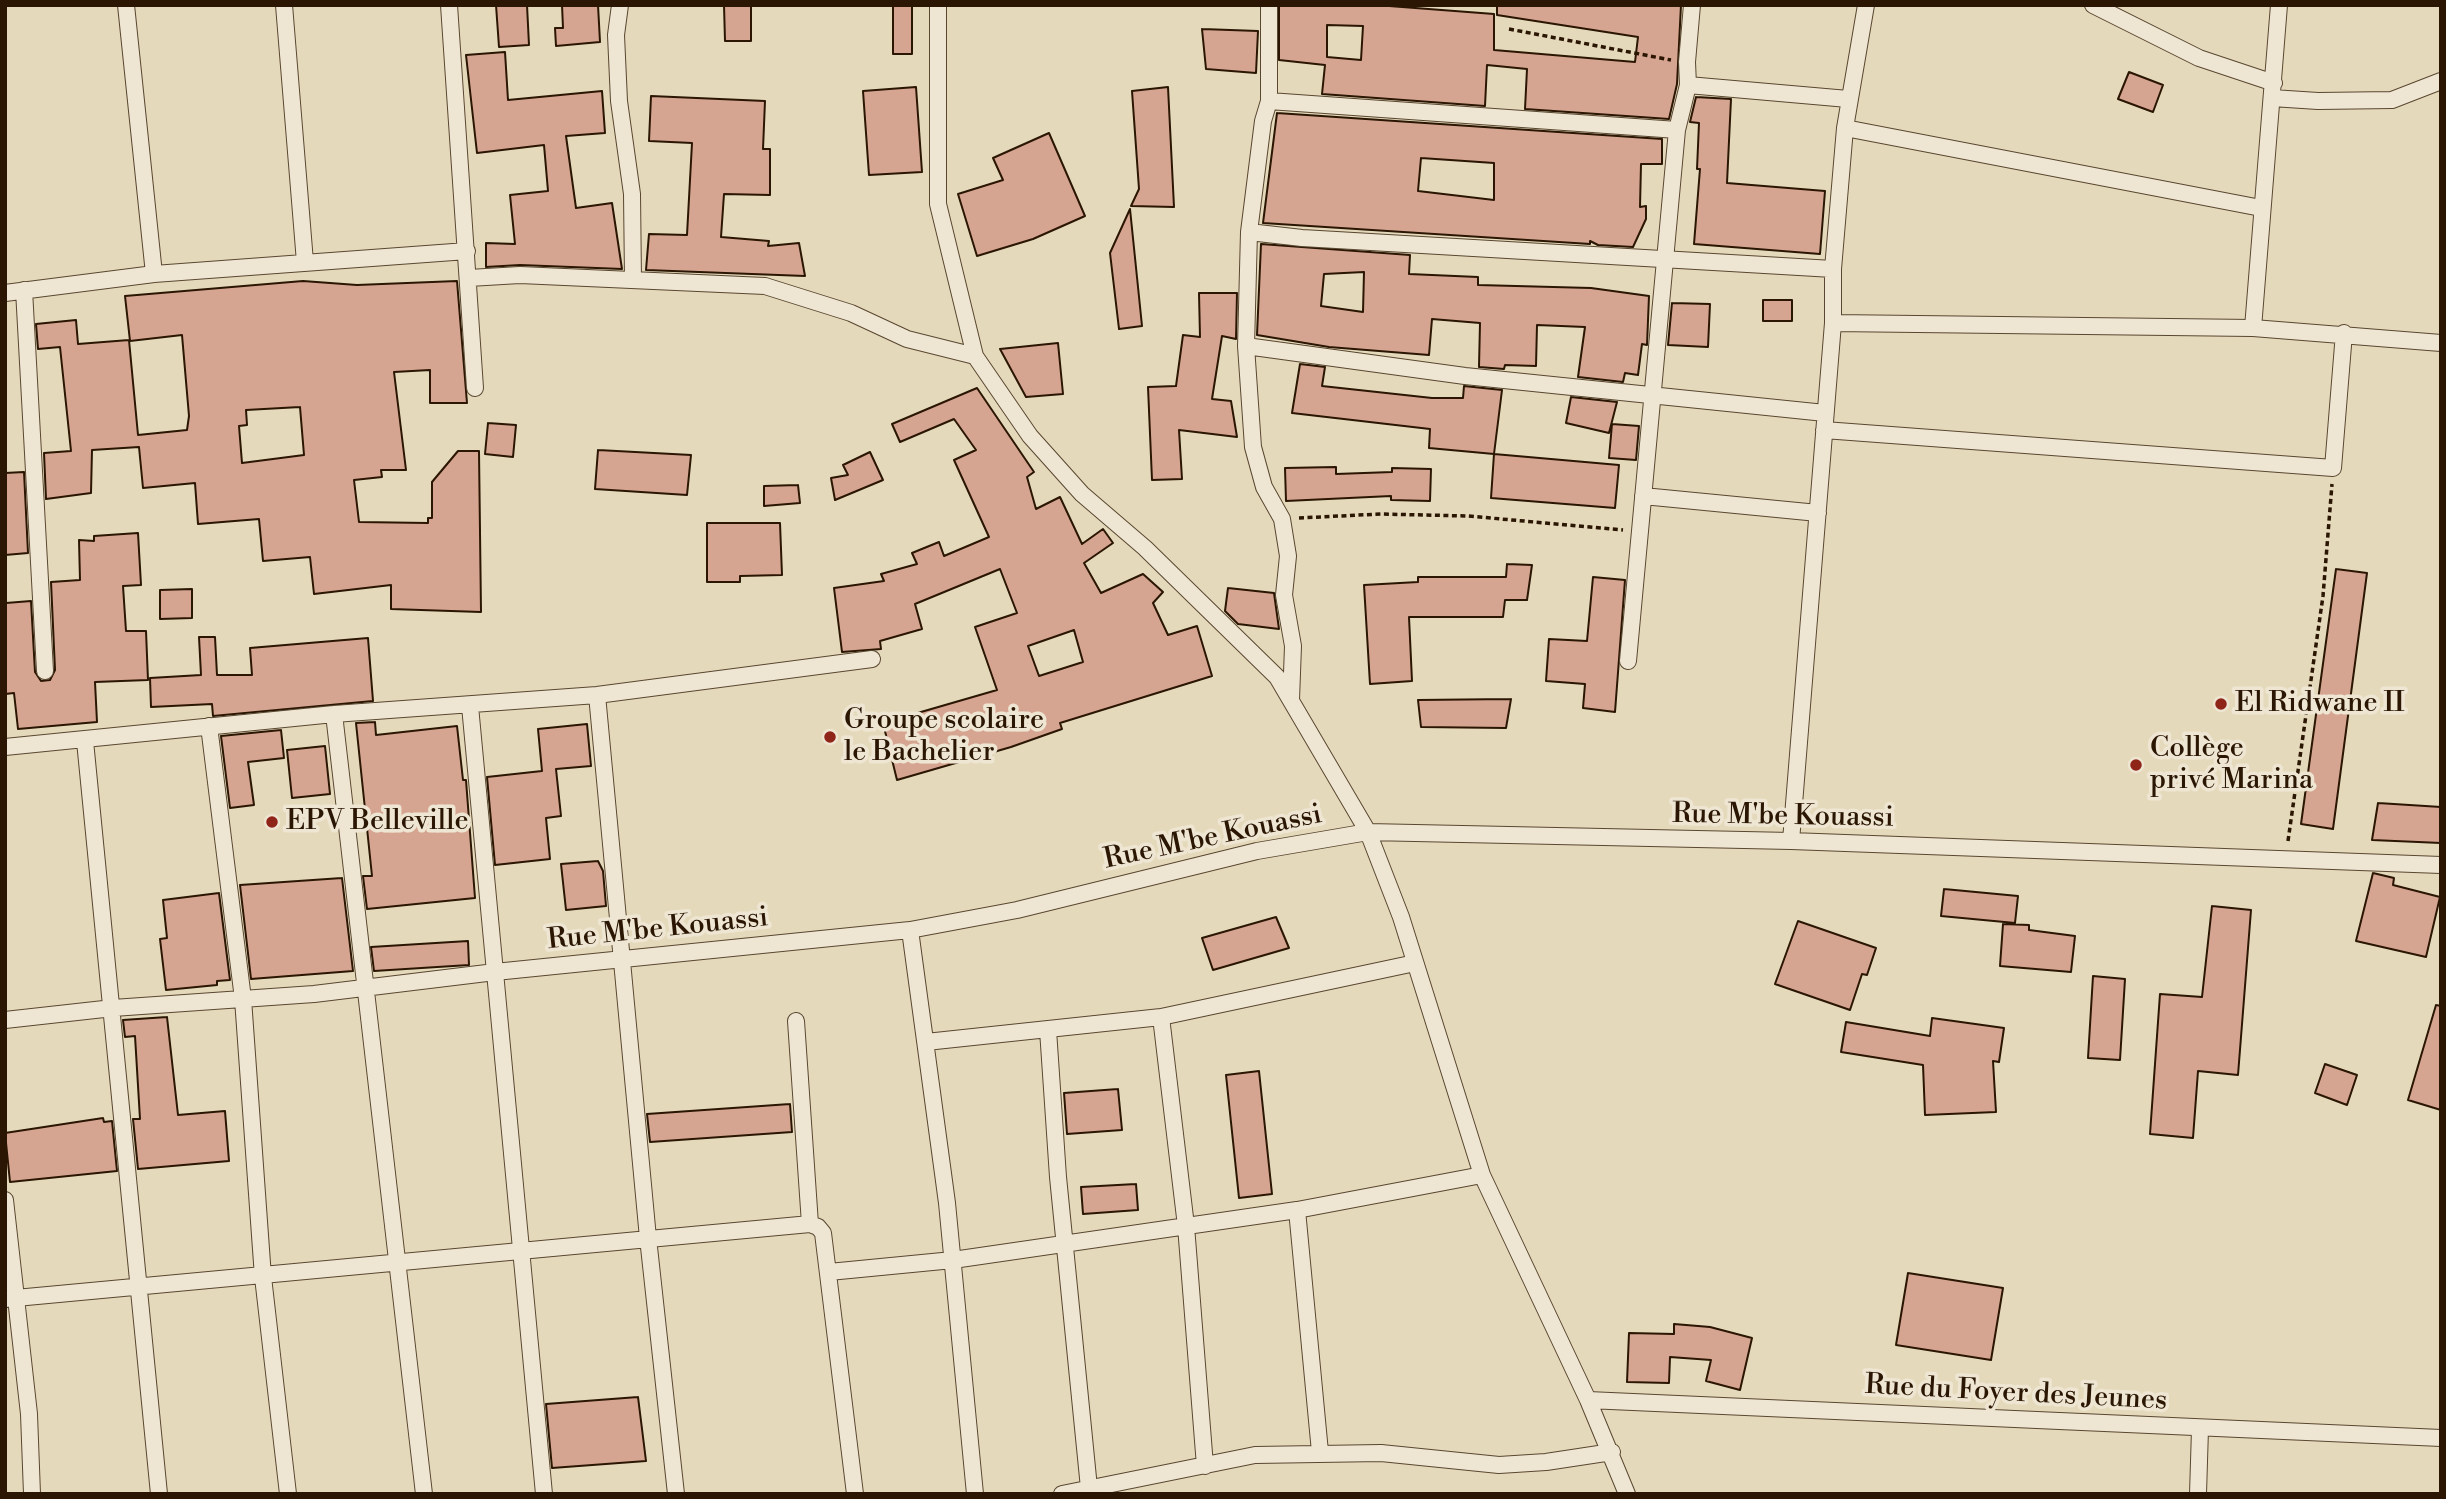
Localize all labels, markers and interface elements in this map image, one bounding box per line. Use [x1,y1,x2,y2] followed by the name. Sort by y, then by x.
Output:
[2235,687,2405,721] place label: El Ridwane II
[2213,696,2229,712] marker: El Ridwane II
[844,704,1044,770] place label: Groupe scolaire le Bachelier
[822,729,838,745] marker: Groupe scolaire le Bachelier
[2150,732,2313,798] place label: Collège privé Marina
[2128,757,2144,773] marker: Collège privé Marina
[1101,798,1325,878] street label: Rue M'be Kouassi
[1672,798,1894,836] street label: Rue M'be Kouassi
[286,805,469,839] place label: EPV Belleville
[264,814,280,830] marker: EPV Belleville
[546,902,770,958] street label: Rue M'be Kouassi
[1864,1369,2168,1419] street label: Rue du Foyer des Jeunes

